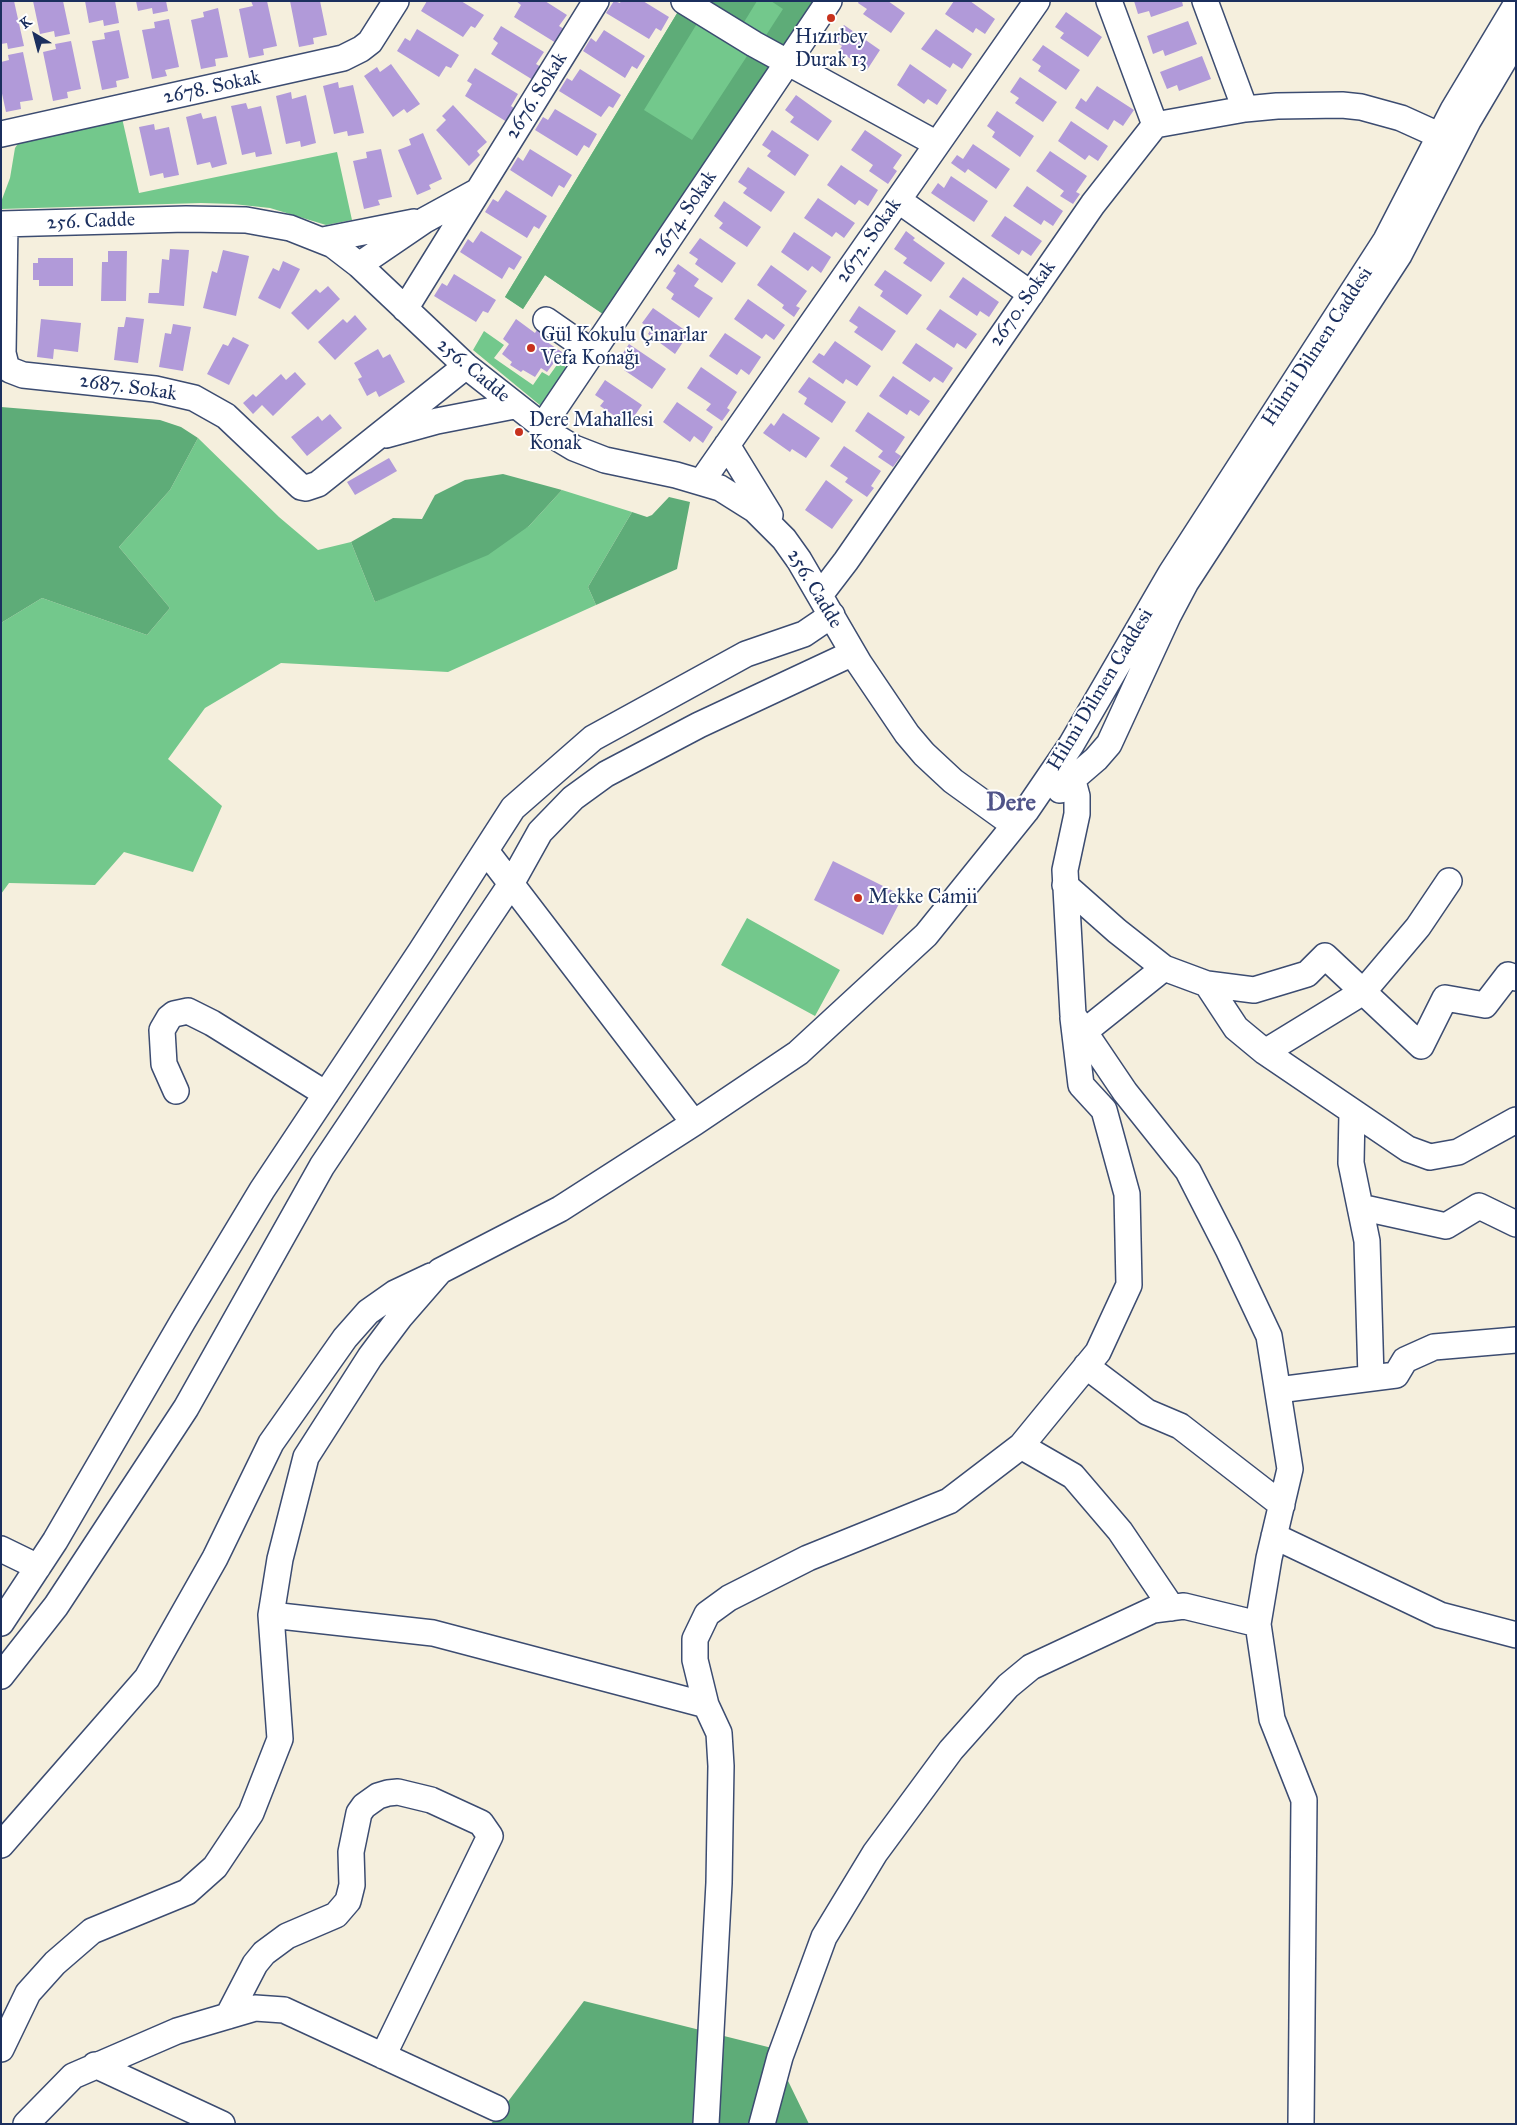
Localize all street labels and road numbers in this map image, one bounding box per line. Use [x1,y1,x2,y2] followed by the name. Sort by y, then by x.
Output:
[501,48,573,144] street label: 2676. Sokak
[161,66,263,110] street label: 2678. Sokak
[647,166,723,262] street label: 2674. Sokak
[831,194,907,288] street label: 2672. Sokak
[46,208,136,236] street label: 256. Cadde
[985,256,1061,352] street label: 2670. Sokak
[1258,263,1378,431] street label: Hilmi Dilmen Caddesi
[431,333,515,409] street label: 256. Cadde
[78,369,178,407] street label: 2687. Sokak
[781,545,847,633] street label: 256. Cadde
[1043,605,1159,775] street label: Hilmi Dilmen Caddesi

